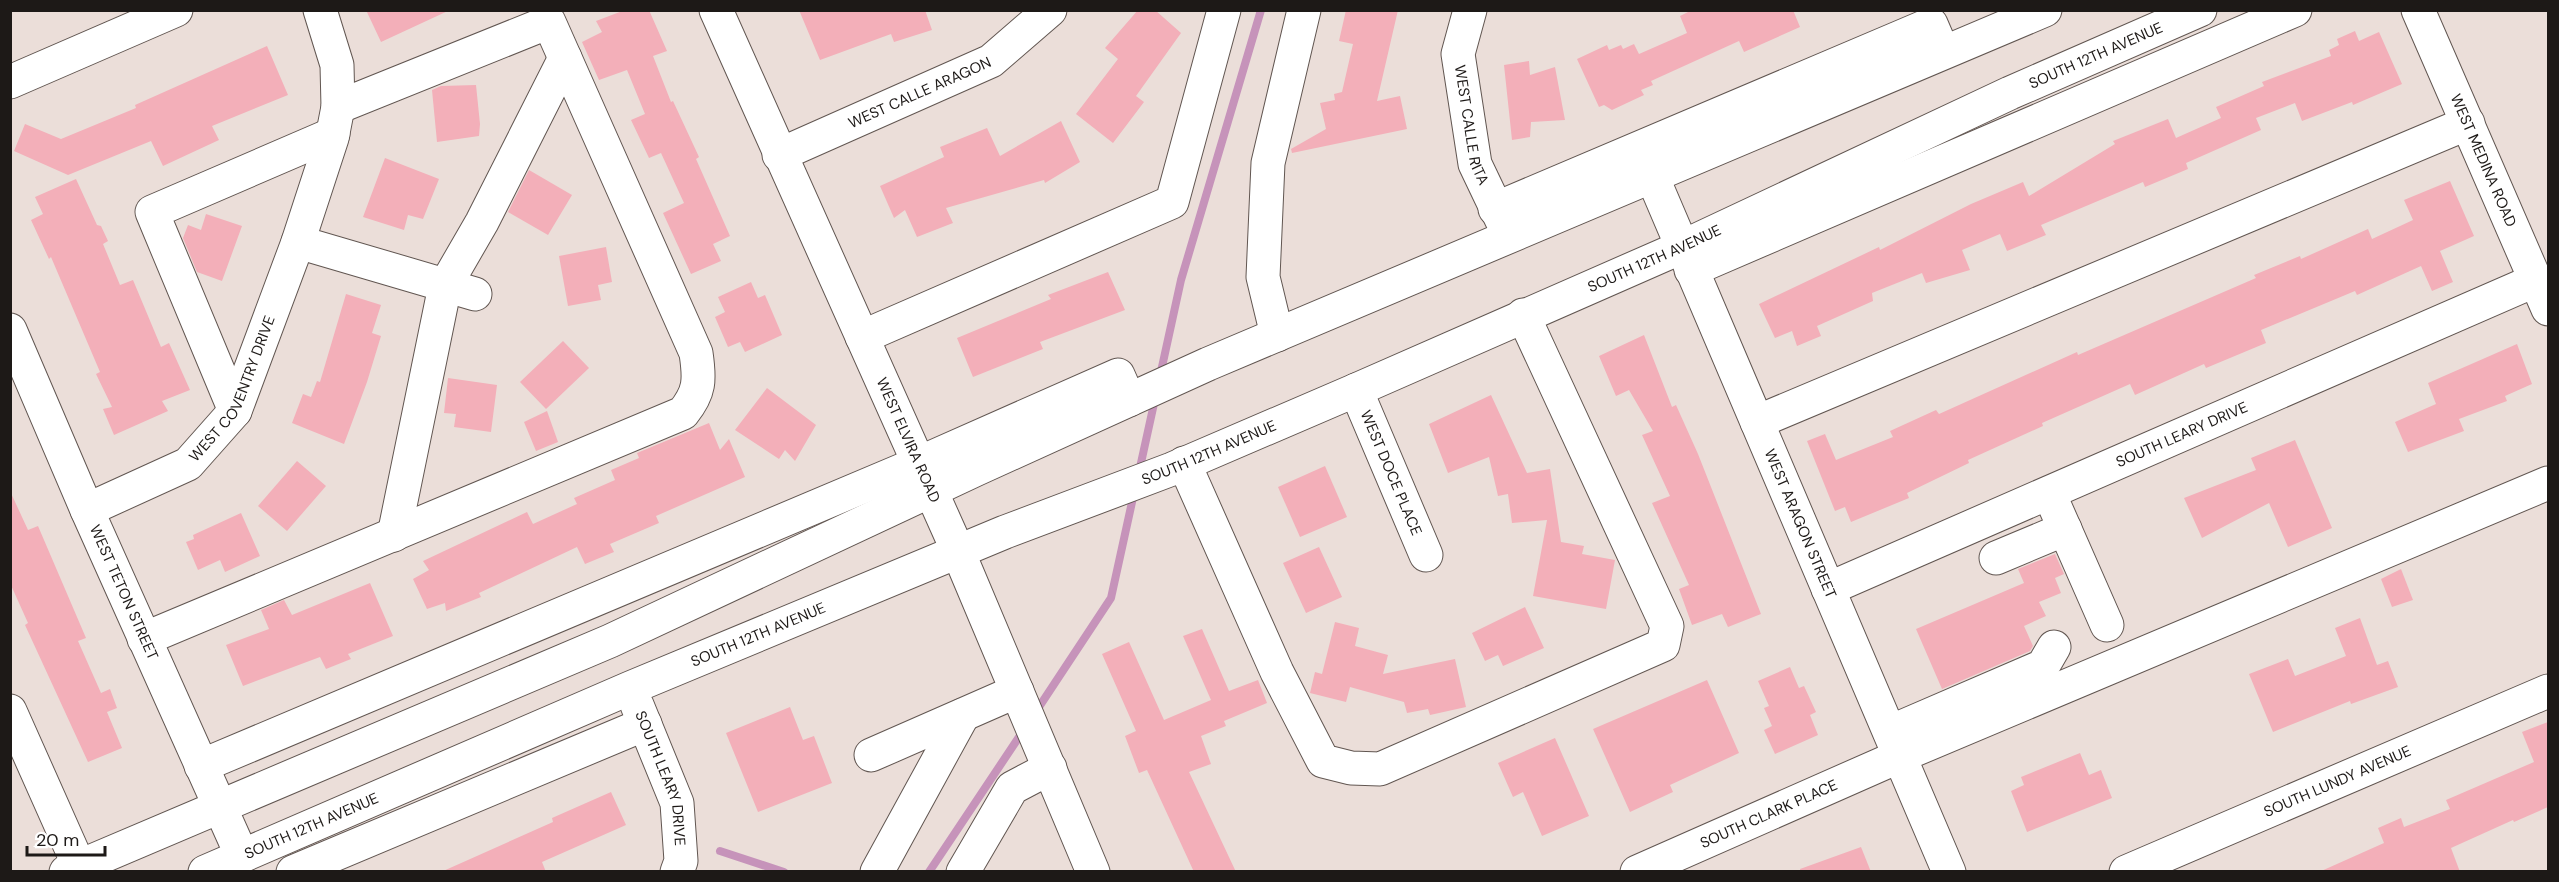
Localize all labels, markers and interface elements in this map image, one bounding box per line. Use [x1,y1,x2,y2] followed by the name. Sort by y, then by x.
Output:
[2026,17,2166,94] street label: SOUTH 12TH AVENUE
[845,52,994,133] street label: WEST CALLE ARAGON
[1450,64,1494,188] street label: WEST CALLE RITA
[2446,91,2521,230] street label: WEST MEDINA ROAD
[1585,220,1724,297] street label: SOUTH 12TH AVENUE
[185,313,280,466] street label: WEST COVENTRY DRIVE
[872,374,945,506] street label: WEST ELVIRA ROAD
[2113,397,2251,472] street label: SOUTH LEARY DRIVE
[1356,407,1427,539] street label: WEST DOCE PLACE
[1139,415,1279,490] street label: SOUTH 12TH AVENUE
[1760,446,1841,602] street label: WEST ARAGON STREET
[85,522,163,663] street label: WEST TETON STREET
[688,598,829,672] street label: SOUTH 12TH AVENUE
[630,708,690,847] street label: SOUTH LEARY DRIVE
[2261,741,2414,822] street label: SOUTH LUNDY AVENUE
[1697,775,1841,853] street label: SOUTH CLARK PLACE
[241,788,382,864] street label: SOUTH 12TH AVENUE
[27,819,105,857] scale bar
[36,828,79,852] text: 20 m

